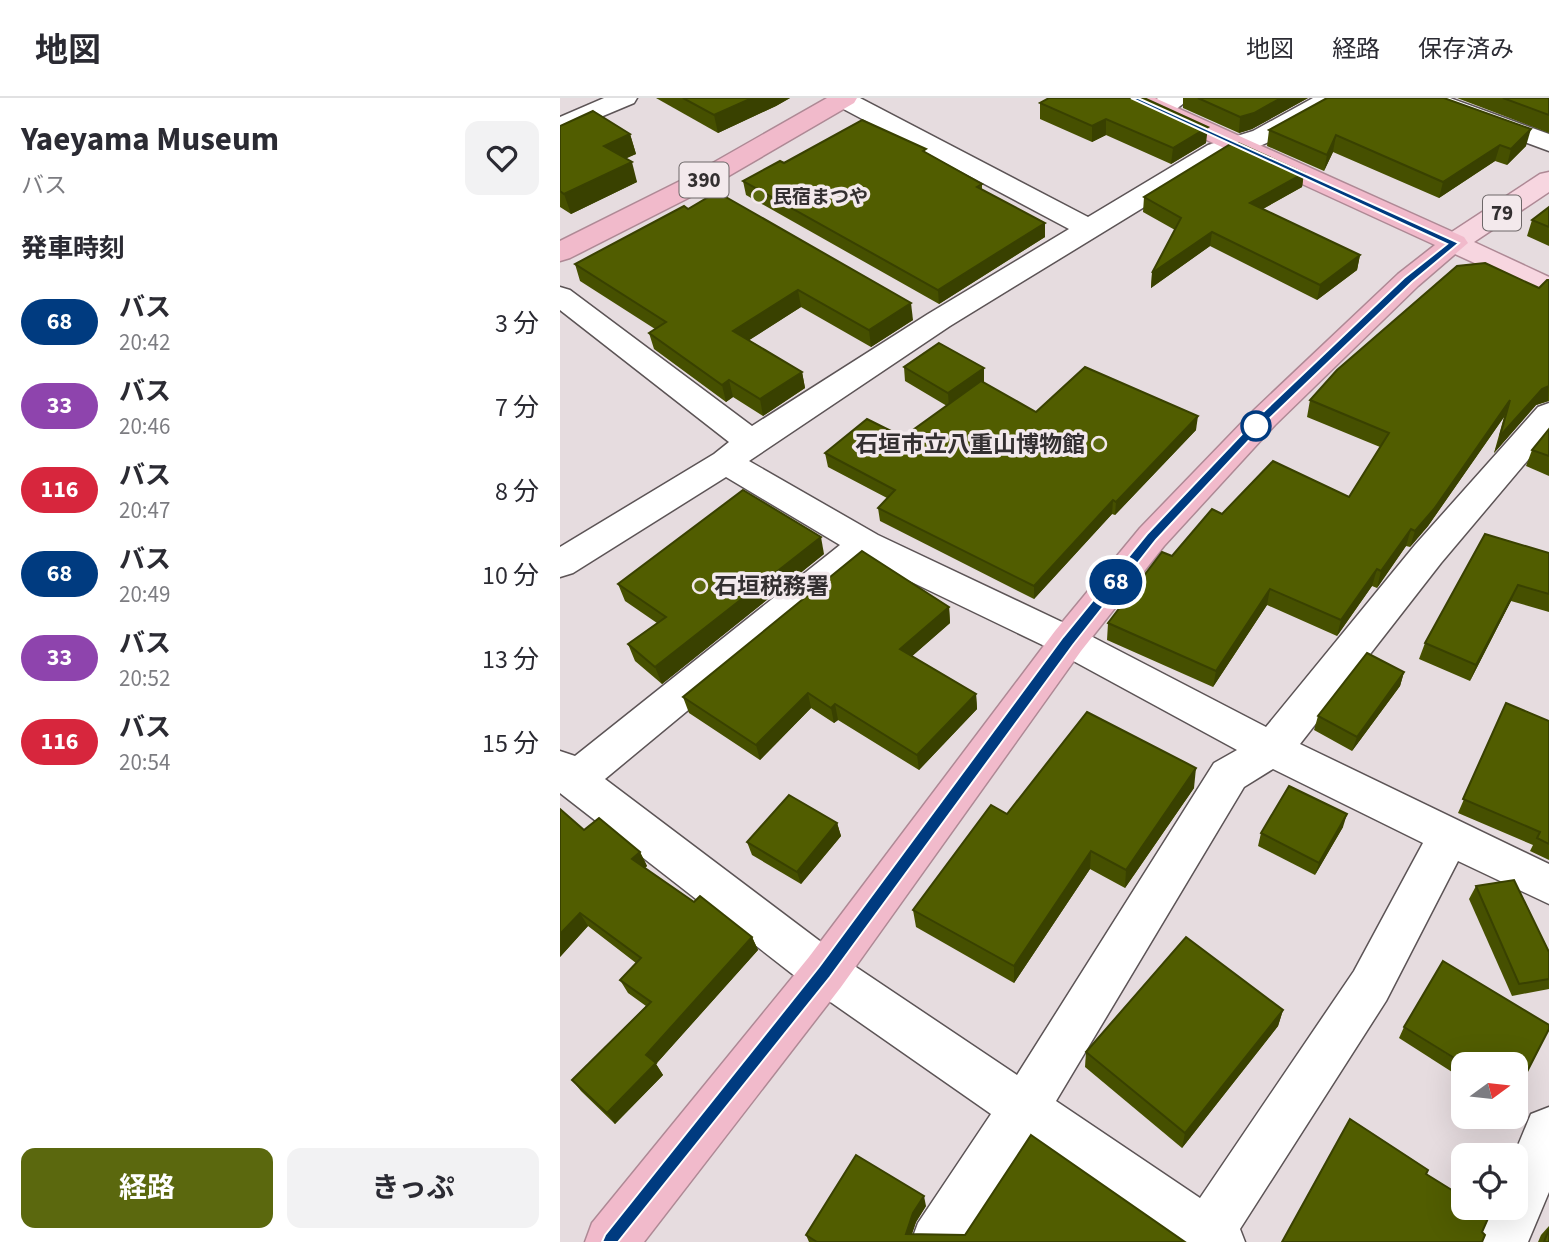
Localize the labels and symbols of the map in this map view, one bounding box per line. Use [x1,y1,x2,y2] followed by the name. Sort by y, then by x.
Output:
[680,162,728,198] road number: 390
[773,184,868,211] place label: 民宿まつや
[751,188,767,204] marker: 民宿まつや
[1483,195,1521,230] road number: 79
[1241,411,1271,441] unlabelled marker
[855,428,1085,461] place label: 石垣市立八重山博物館
[1091,436,1107,452] marker: 石垣市立八重山博物館
[1084,559,1148,605] line badge: 68
[714,570,829,603] place label: 石垣税務署
[692,578,708,594] marker: 石垣税務署
[1451,1052,1528,1129] north arrow

